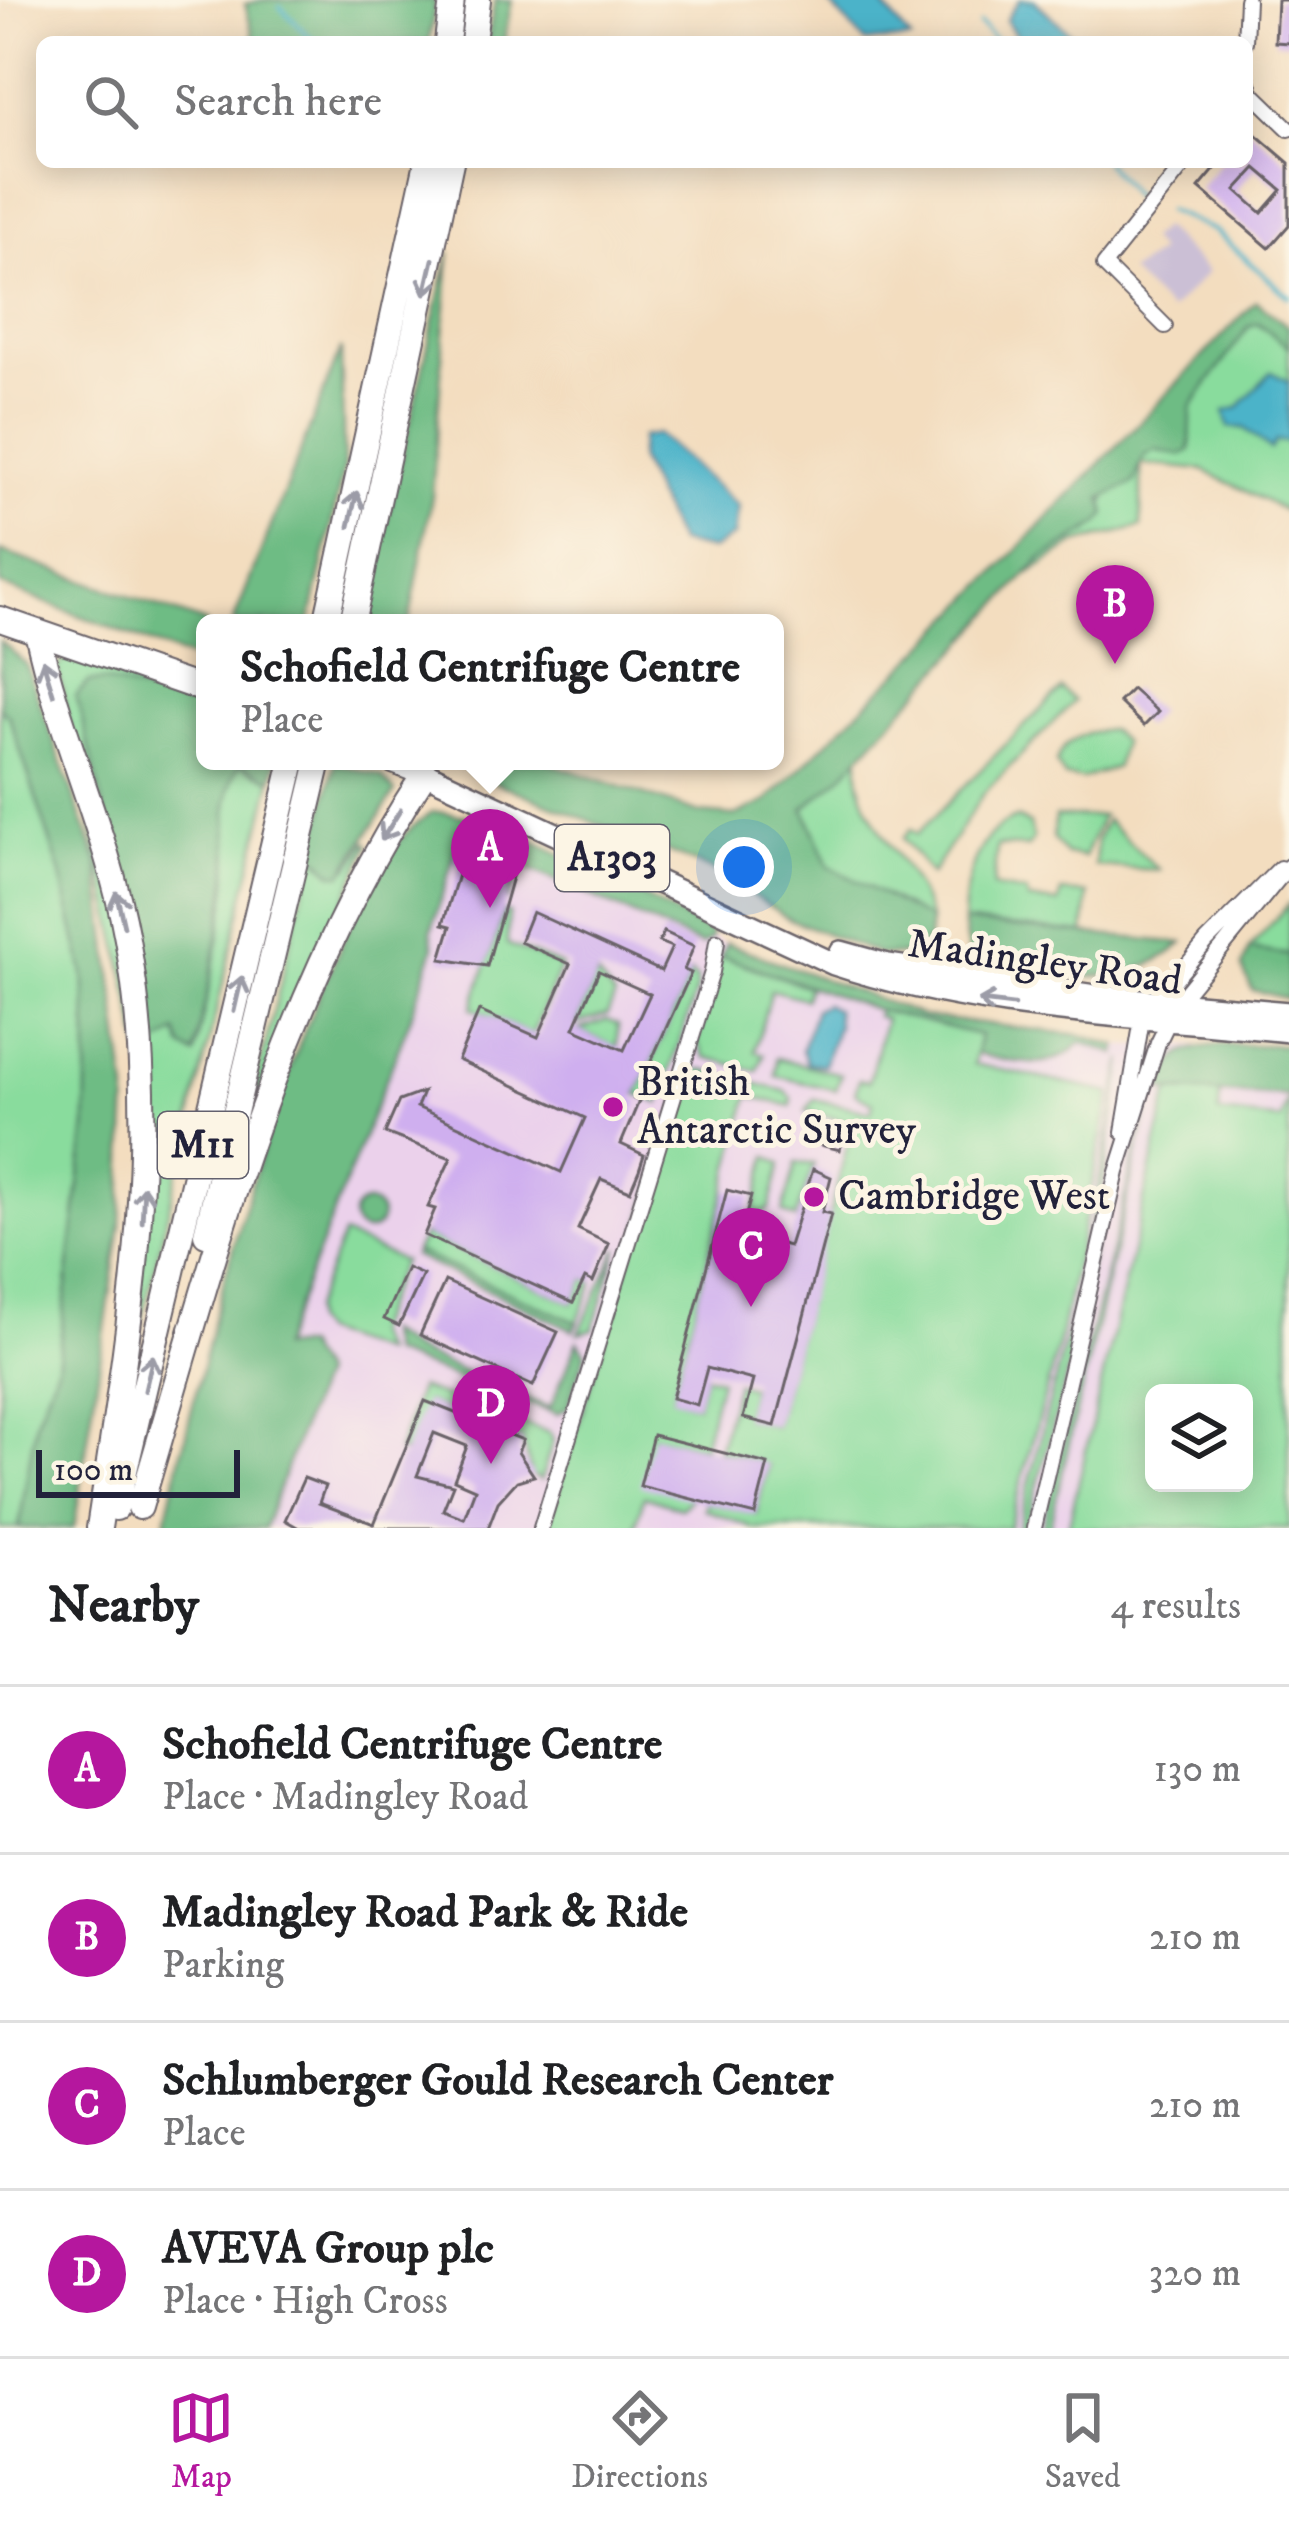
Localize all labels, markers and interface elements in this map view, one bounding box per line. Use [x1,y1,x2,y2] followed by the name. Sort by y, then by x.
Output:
[36,36,1253,168] search box
[78,69,144,135] icon: search
[174,74,382,130] text: Search here
[416,257,439,295] one-way arrow
[343,491,365,529] one-way arrow
[1076,565,1154,664] pin: B
[196,614,784,770] popup
[240,640,740,696] text: Schofield Centrifuge Centre
[36,659,58,697] one-way arrow
[240,696,324,745] text: Place
[379,808,403,842] one-way arrow
[451,809,529,908] pin: A
[555,825,669,891] road number: A1303
[714,837,774,897] your location
[108,891,131,929] one-way arrow
[905,918,1185,1008] street label: Madingley Road
[228,975,250,1013] one-way arrow
[978,992,1017,1014] one-way arrow
[637,1057,917,1157] place label: British Antarctic Survey
[600,1094,626,1120] marker: British Antarctic Survey
[158,1112,248,1178] road number: M11
[838,1171,1110,1223] place label: Cambridge West
[801,1184,827,1210] marker: Cambridge West
[132,1185,155,1224] one-way arrow
[712,1208,790,1307] pin: C
[139,1355,161,1393] one-way arrow
[452,1365,530,1464] pin: D
[1145,1384,1253,1492] map controls
[1145,1384,1253,1492] button: layers
[36,1444,240,1497] scale bar
[54,1450,133,1491] text: 100 m
[48,1574,199,1638] text: Nearby
[1111,1582,1241,1631] text: 4 results
[162,1717,662,1773] text: Schofield Centrifuge Centre
[75,1745,99,1794] text: A
[1153,1745,1241,1794] text: 130 m
[162,1773,528,1822] text: Place · Madingley Road
[162,1885,688,1941] text: Madingley Road Park & Ride
[75,1913,99,1962] text: B
[1149,1913,1241,1962] text: 210 m
[162,1941,284,1990] text: Parking
[162,2053,833,2109] text: Schlumberger Gould Research Center
[74,2081,100,2130] text: C
[1149,2081,1241,2130] text: 210 m
[162,2109,246,2158] text: Place
[162,2221,494,2277] text: AVEVA Group plc
[72,2249,102,2298] text: D
[1149,2249,1241,2298] text: 320 m
[162,2277,448,2326] text: Place · High Cross
[168,2385,234,2498] tab: Map
[571,2385,708,2498] tab: Directions
[1045,2385,1121,2498] tab: Saved

